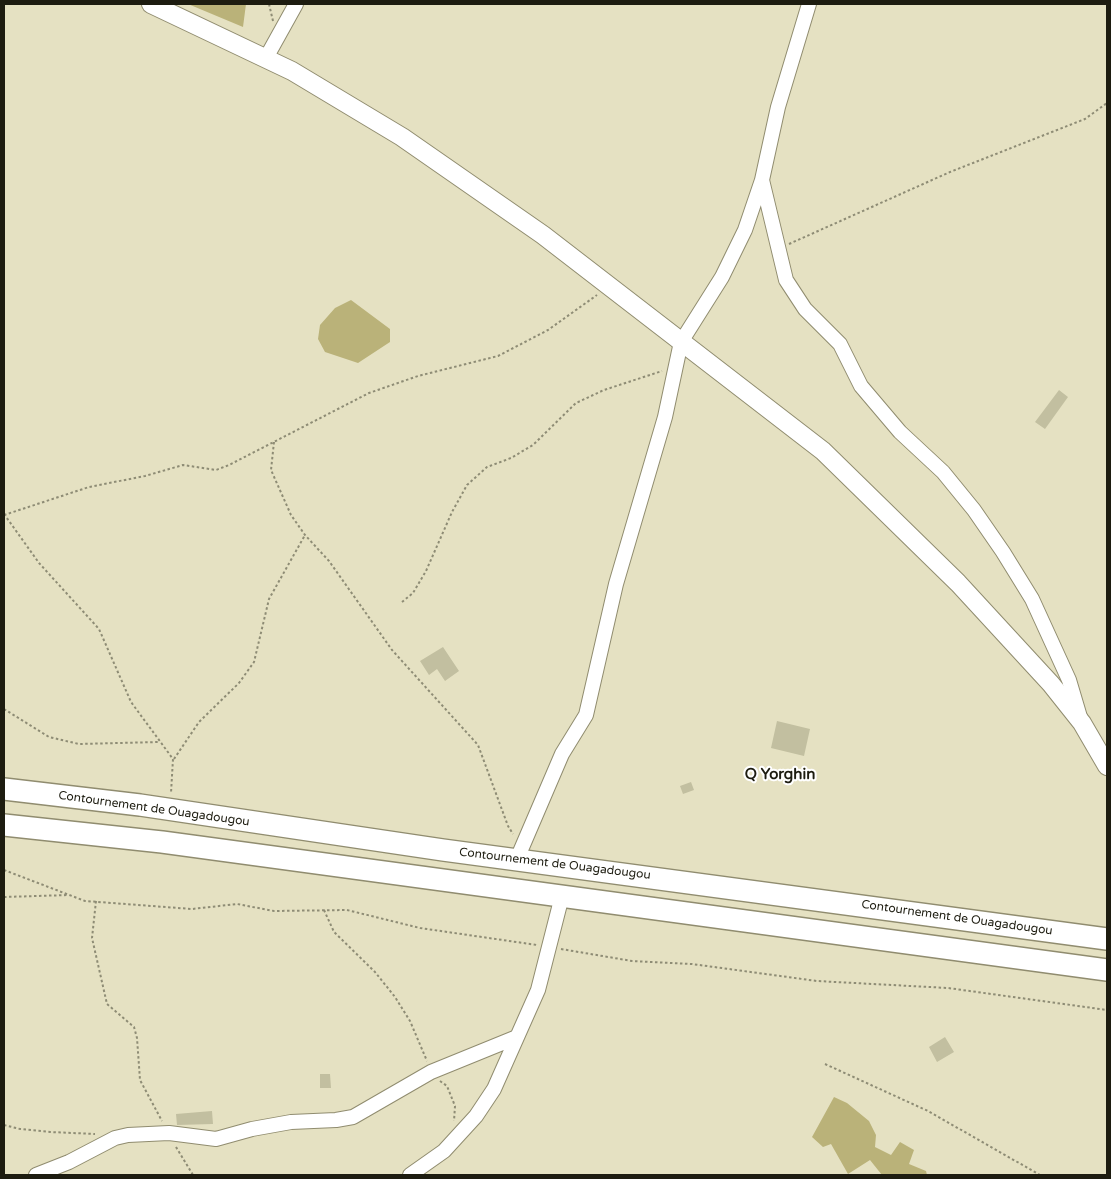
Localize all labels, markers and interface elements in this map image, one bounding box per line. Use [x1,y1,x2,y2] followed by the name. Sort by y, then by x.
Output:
[745,766,815,784] district label: Q Yorghin
[57,788,251,830] street label: Contournement de Ouagadougou
[458,845,652,883] street label: Contournement de Ouagadougou
[860,897,1054,939] street label: Contournement de Ouagadougou

